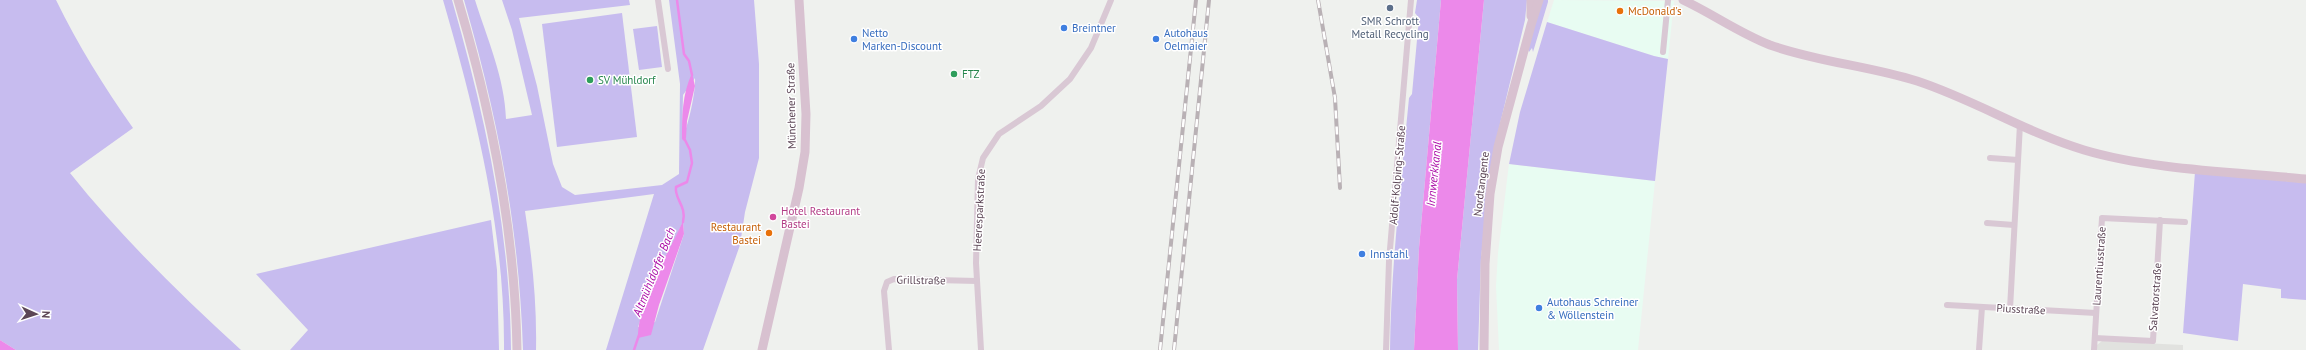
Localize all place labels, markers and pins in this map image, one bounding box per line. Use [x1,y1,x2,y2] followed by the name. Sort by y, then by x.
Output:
[1385,3,1395,13] marker: SMR Schrott Metall Recycling
[1628,4,1682,18] place label: McDonald's
[1615,6,1625,16] marker: McDonald's
[1351,14,1429,41] place label: SMR Schrott Metall Recycling
[1072,21,1116,35] place label: Breintner
[1059,23,1069,33] marker: Breintner
[862,26,942,53] place label: Netto Marken-Discount
[1164,26,1208,53] place label: Autohaus Oelmaier
[849,34,859,44] marker: Netto Marken-Discount
[1151,34,1161,44] marker: Autohaus Oelmaier
[962,67,980,81] place label: FTZ
[949,69,959,79] marker: FTZ
[598,73,656,87] place label: SV Mühldorf
[585,75,595,85] marker: SV Mühldorf
[781,204,860,231] place label: Hotel Restaurant Bastei
[768,212,778,222] marker: Hotel Restaurant Bastei
[711,220,761,247] place label: Restaurant Bastei
[764,228,774,238] marker: Restaurant Bastei
[1370,247,1409,261] place label: Innstahl
[1357,249,1367,259] marker: Innstahl
[1547,295,1639,322] place label: Autohaus Schreiner & Wöllenstein
[1534,303,1544,313] marker: Autohaus Schreiner & Wöllenstein

